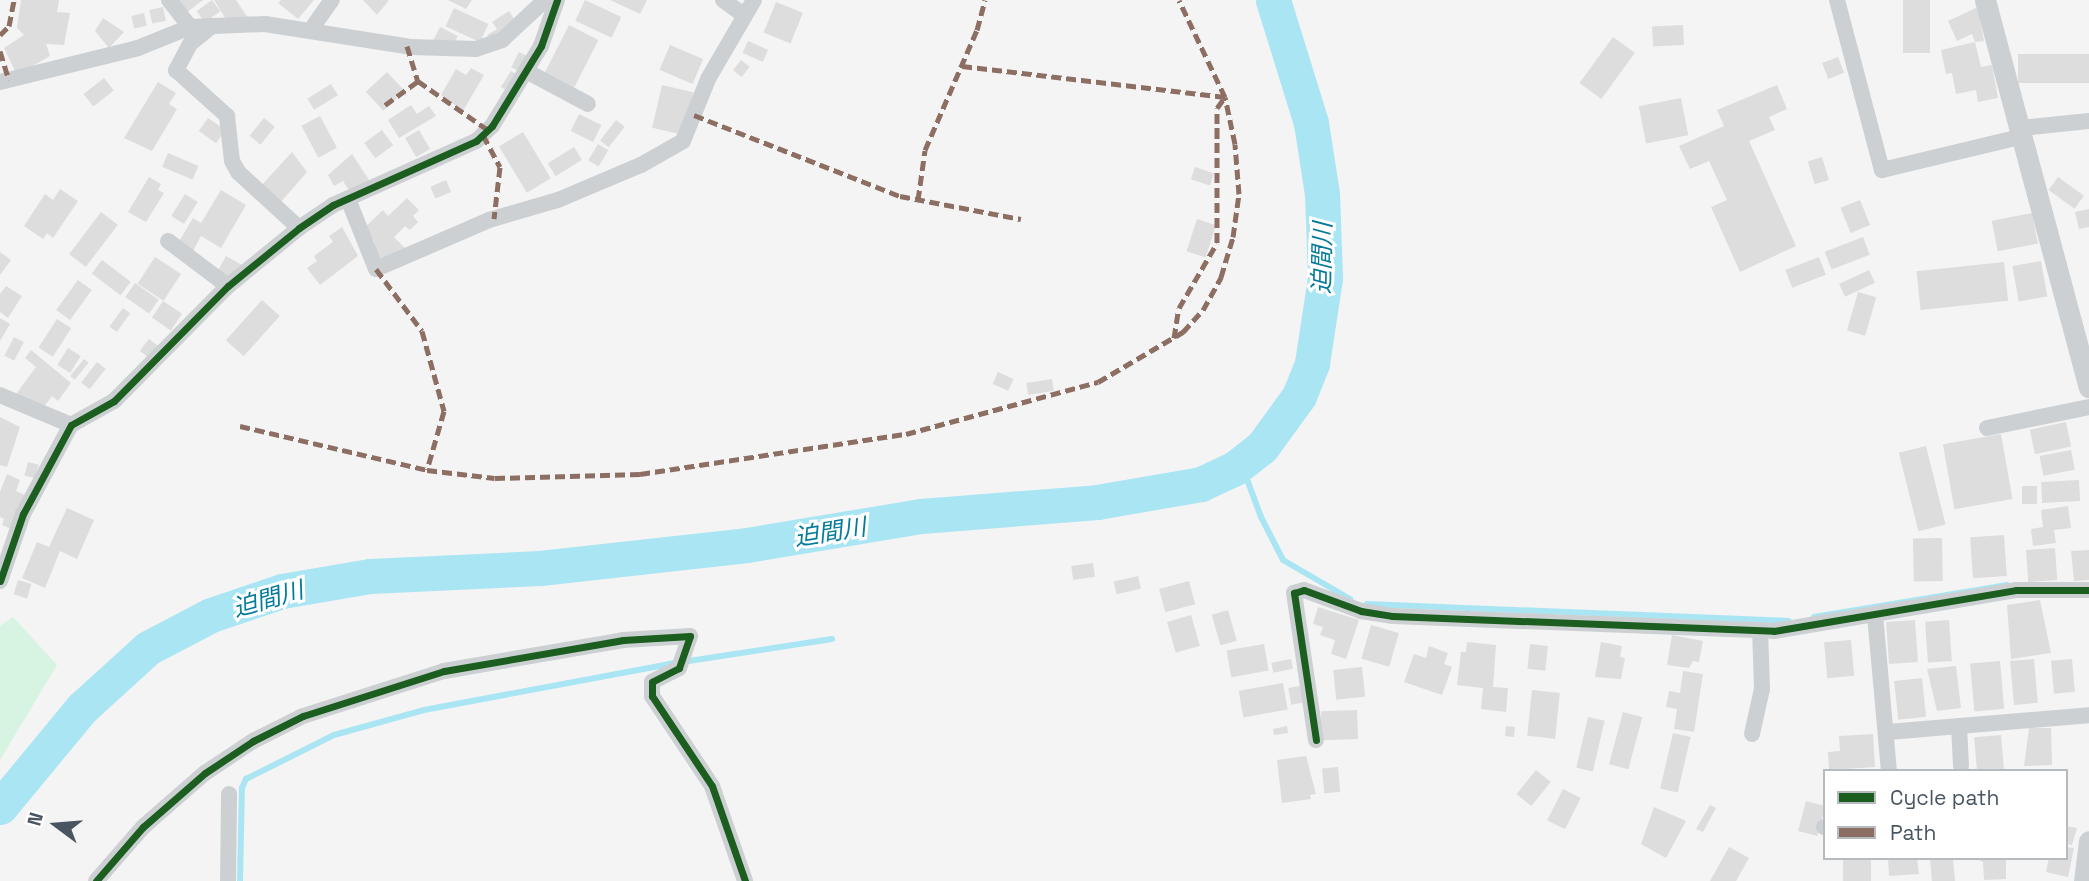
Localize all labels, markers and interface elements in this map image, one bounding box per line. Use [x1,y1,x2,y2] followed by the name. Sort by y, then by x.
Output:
[1307,222,1337,294] water label: 迫間川
[792,512,868,552] water label: 迫間川
[229,575,307,623] water label: 迫間川
[1823,769,2068,860] legend
[1890,784,1999,811] text: Cycle path
[21,790,91,860] north arrow
[22,810,49,829] text: N
[1890,819,1936,846] text: Path

